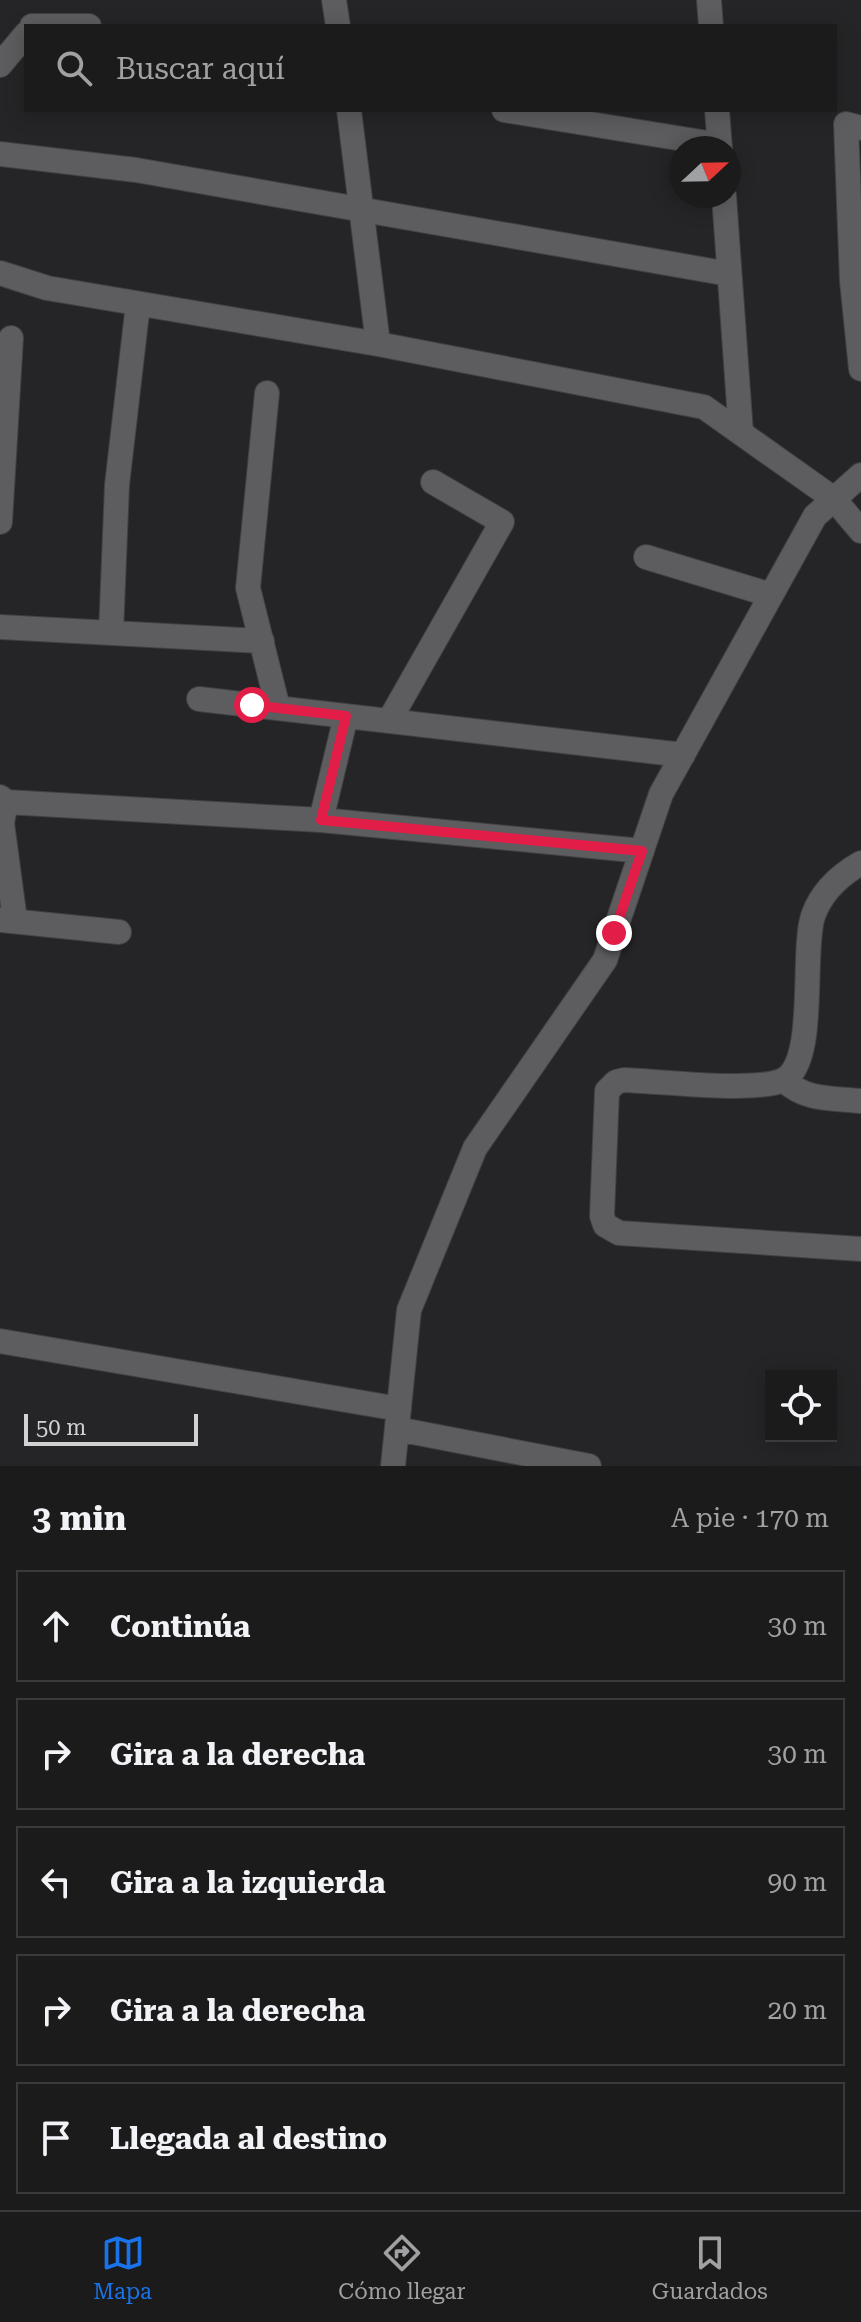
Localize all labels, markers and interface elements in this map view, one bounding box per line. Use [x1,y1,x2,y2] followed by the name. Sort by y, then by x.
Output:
[24,24,837,112] search box
[52,46,96,90] icon: search
[116,51,285,86] text: Buscar aquí
[669,136,741,208] north arrow
[234,687,270,723] route start
[596,915,632,951] route end
[765,1370,837,1442] map controls
[765,1370,837,1442] button: locate
[24,1410,198,1446] scale bar
[36,1415,86,1440] text: 50 m
[32,1498,127,1538] text: 3 min
[671,1503,829,1533] text: A pie · 170 m
[34,1604,78,1648] icon: ahead
[110,1609,250,1644] text: Continúa
[768,1611,827,1641] text: 30 m
[34,1732,78,1776] icon: right
[110,1737,365,1772] text: Gira a la derecha
[768,1739,827,1769] text: 30 m
[34,1860,78,1904] icon: left
[110,1865,386,1900] text: Gira a la izquierda
[768,1867,827,1897] text: 90 m
[34,1988,78,2032] icon: right
[110,1993,365,2028] text: Gira a la derecha
[768,1995,827,2025] text: 20 m
[34,2116,78,2160] icon: arrive
[110,2121,387,2156] text: Llegada al destino
[93,2231,152,2304] tab: Mapa
[338,2231,465,2304] tab: Cómo llegar
[652,2231,768,2304] tab: Guardados

